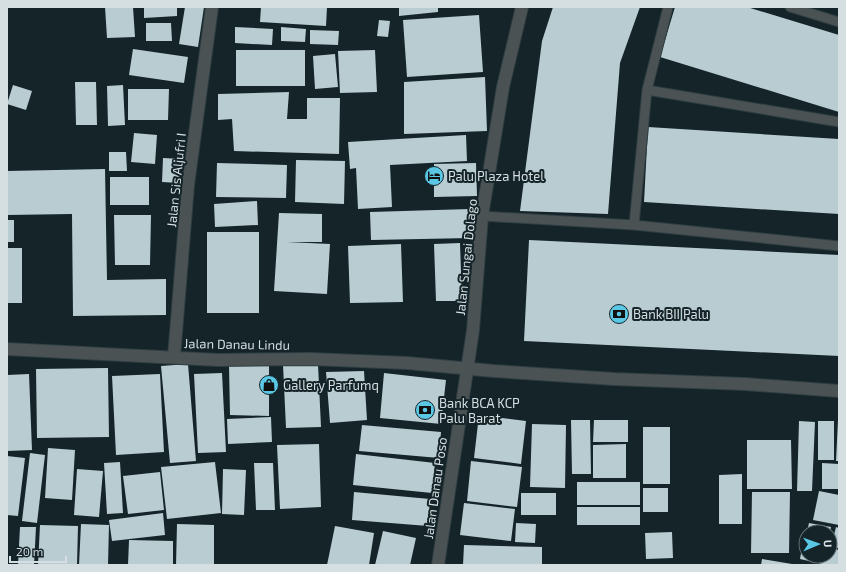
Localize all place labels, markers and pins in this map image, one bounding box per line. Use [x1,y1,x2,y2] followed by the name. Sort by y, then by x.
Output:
[423,165,445,187] hotel icon: Palu Plaza Hotel
[448,168,544,184] place label: Palu Plaza Hotel
[608,303,630,325] bank icon: Bank BII Palu
[633,306,709,322] place label: Bank BII Palu
[258,374,280,396] shop icon: Gallery Parfumq
[283,377,379,393] place label: Gallery Parfumq
[439,395,520,426] place label: Bank BCA KCP Palu Barat
[414,399,436,421] bank icon: Bank BCA KCP Palu Barat

